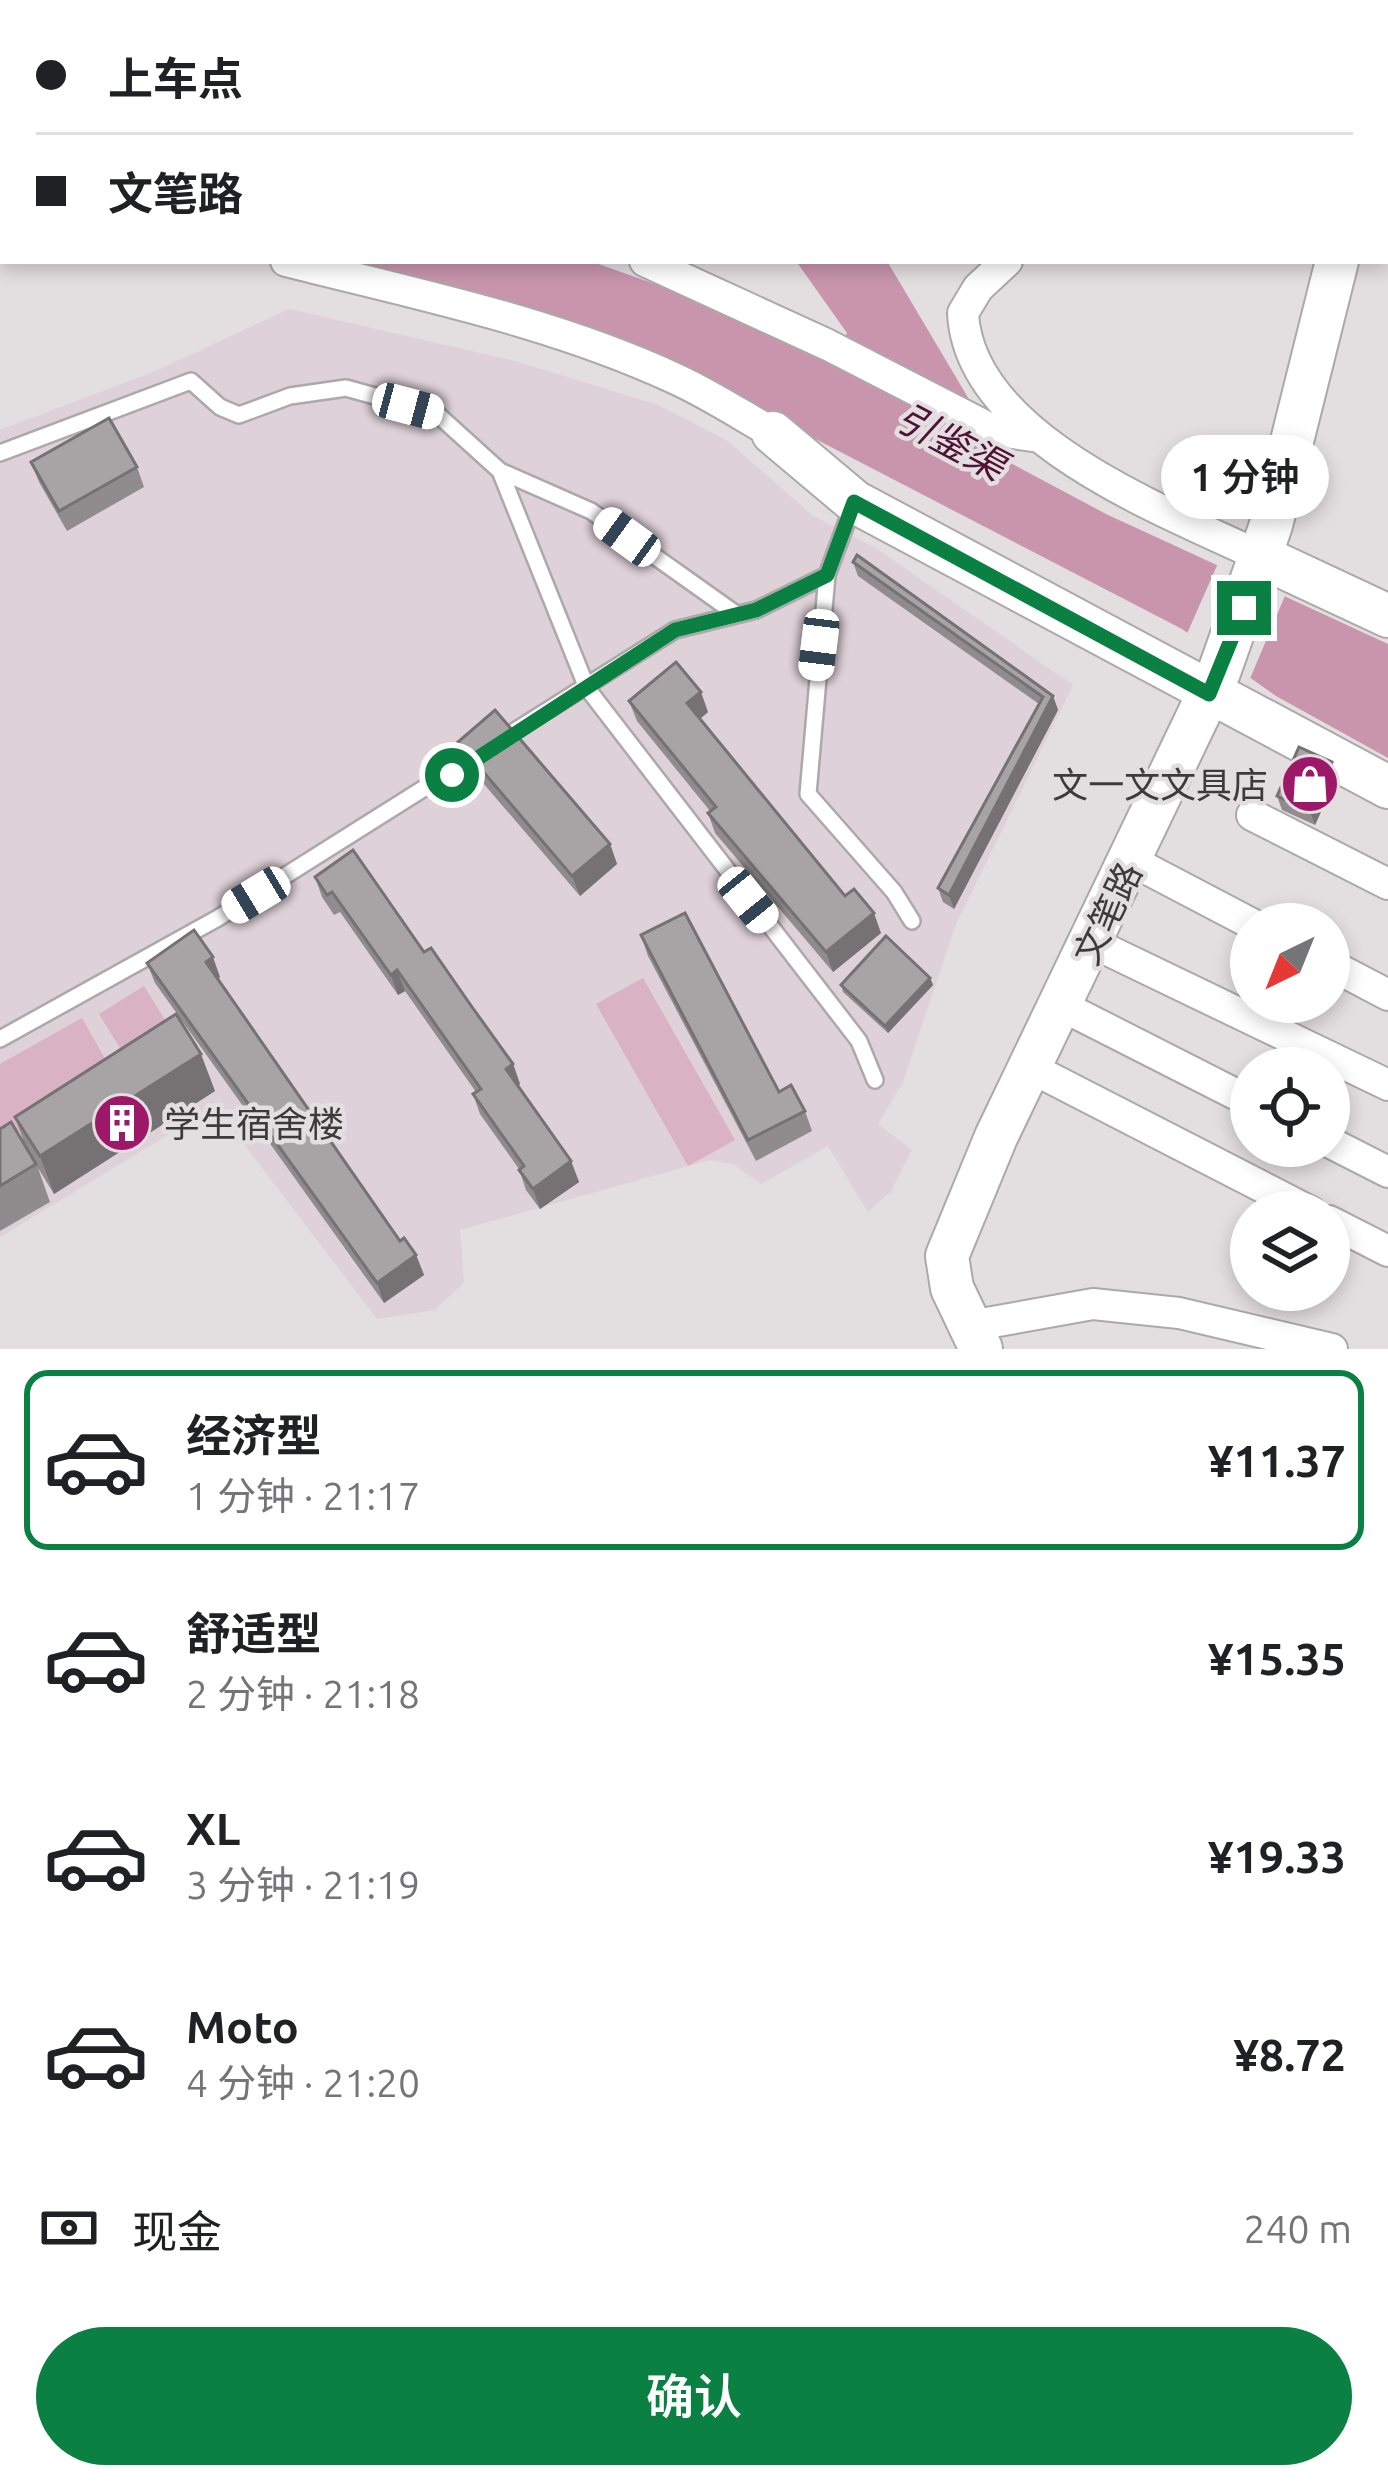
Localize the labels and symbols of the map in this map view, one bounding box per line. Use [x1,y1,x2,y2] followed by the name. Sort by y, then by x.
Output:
[369,379,447,433] car
[889,395,1017,490] water label: 引鉴渠
[1160,434,1328,518] callout: 1 分钟
[587,501,667,573] car
[1217,581,1271,635] route end
[797,607,841,683] car
[425,748,479,802] route start
[1279,753,1341,815] shop icon: 文一文文具店
[1052,764,1268,805] place label: 文一文文具店
[1065,855,1149,971] street label: 文笔路
[216,861,296,929] car
[711,861,785,939] car
[1230,903,1350,1023] north arrow
[91,1092,153,1154] building icon: 学生宿舍楼
[164,1103,344,1144] place label: 学生宿舍楼

